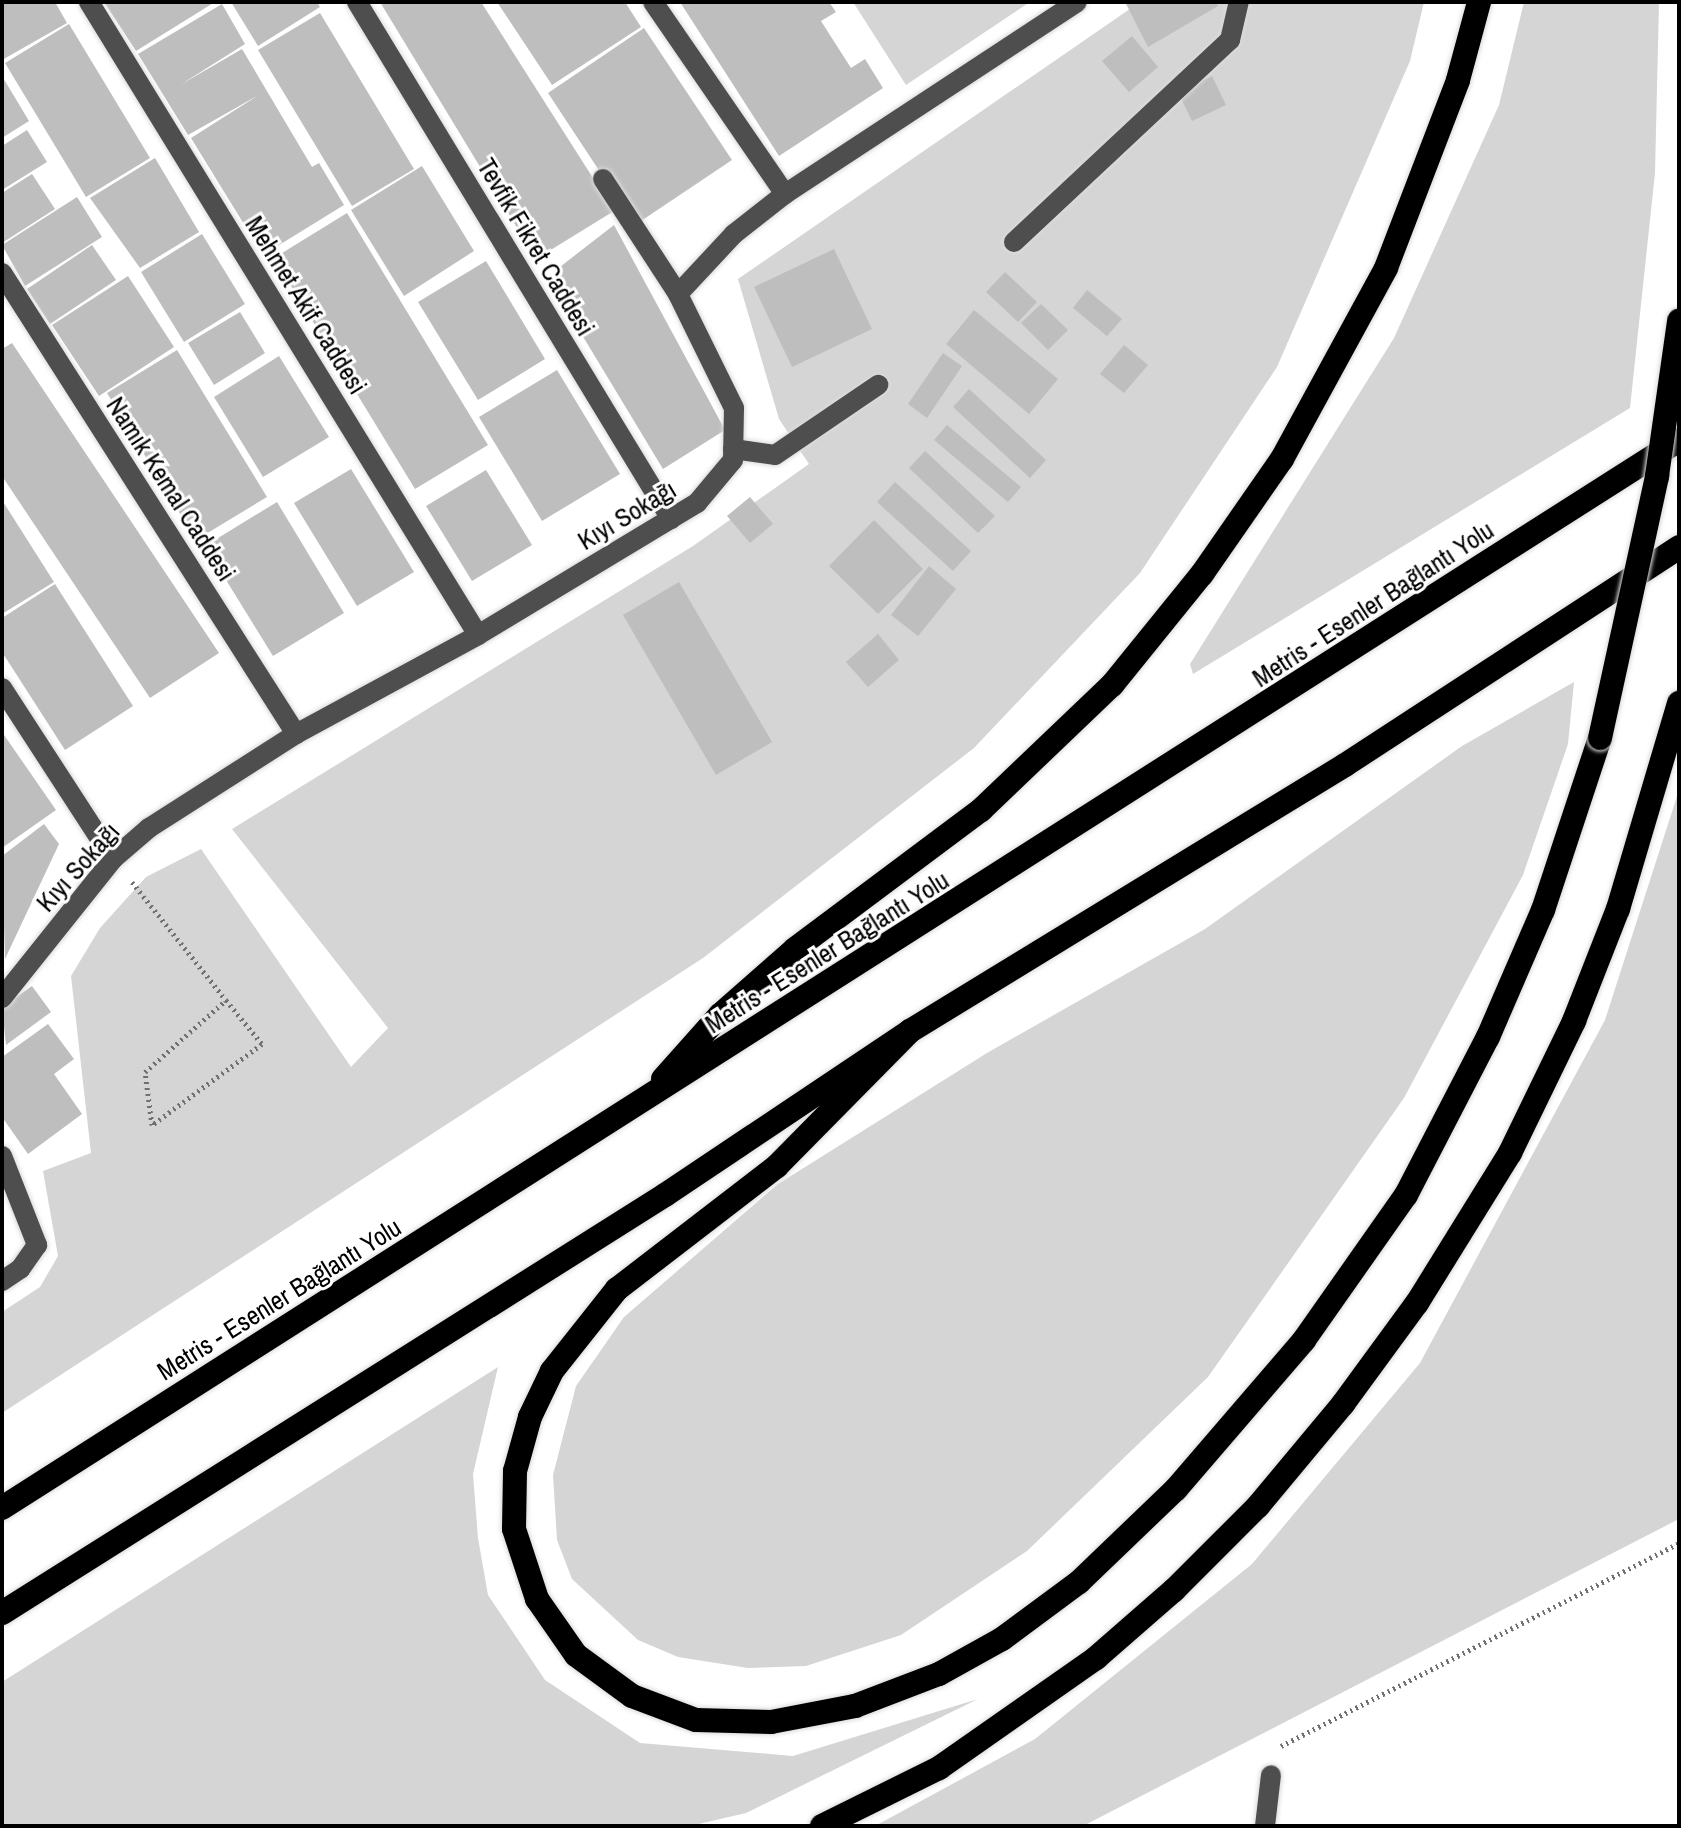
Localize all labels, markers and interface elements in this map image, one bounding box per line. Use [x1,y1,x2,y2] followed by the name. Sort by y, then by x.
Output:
[471,153,601,341] street label: Tevfik Fikret Caddesi
[238,210,374,400] street label: Mehmet Akif Caddesi
[100,391,242,587] street label: Namık Kemal Caddesi
[572,474,682,556] street label: Kıyı Sokağı
[1246,514,1500,694] street label: Metris - Esenler Bağlantı Yolu
[30,816,126,918] street label: Kıyı Sokağı
[699,864,955,1040] street label: Metris - Esenler Bağlantı Yolu
[151,1211,407,1387] street label: Metris - Esenler Bağlantı Yolu

